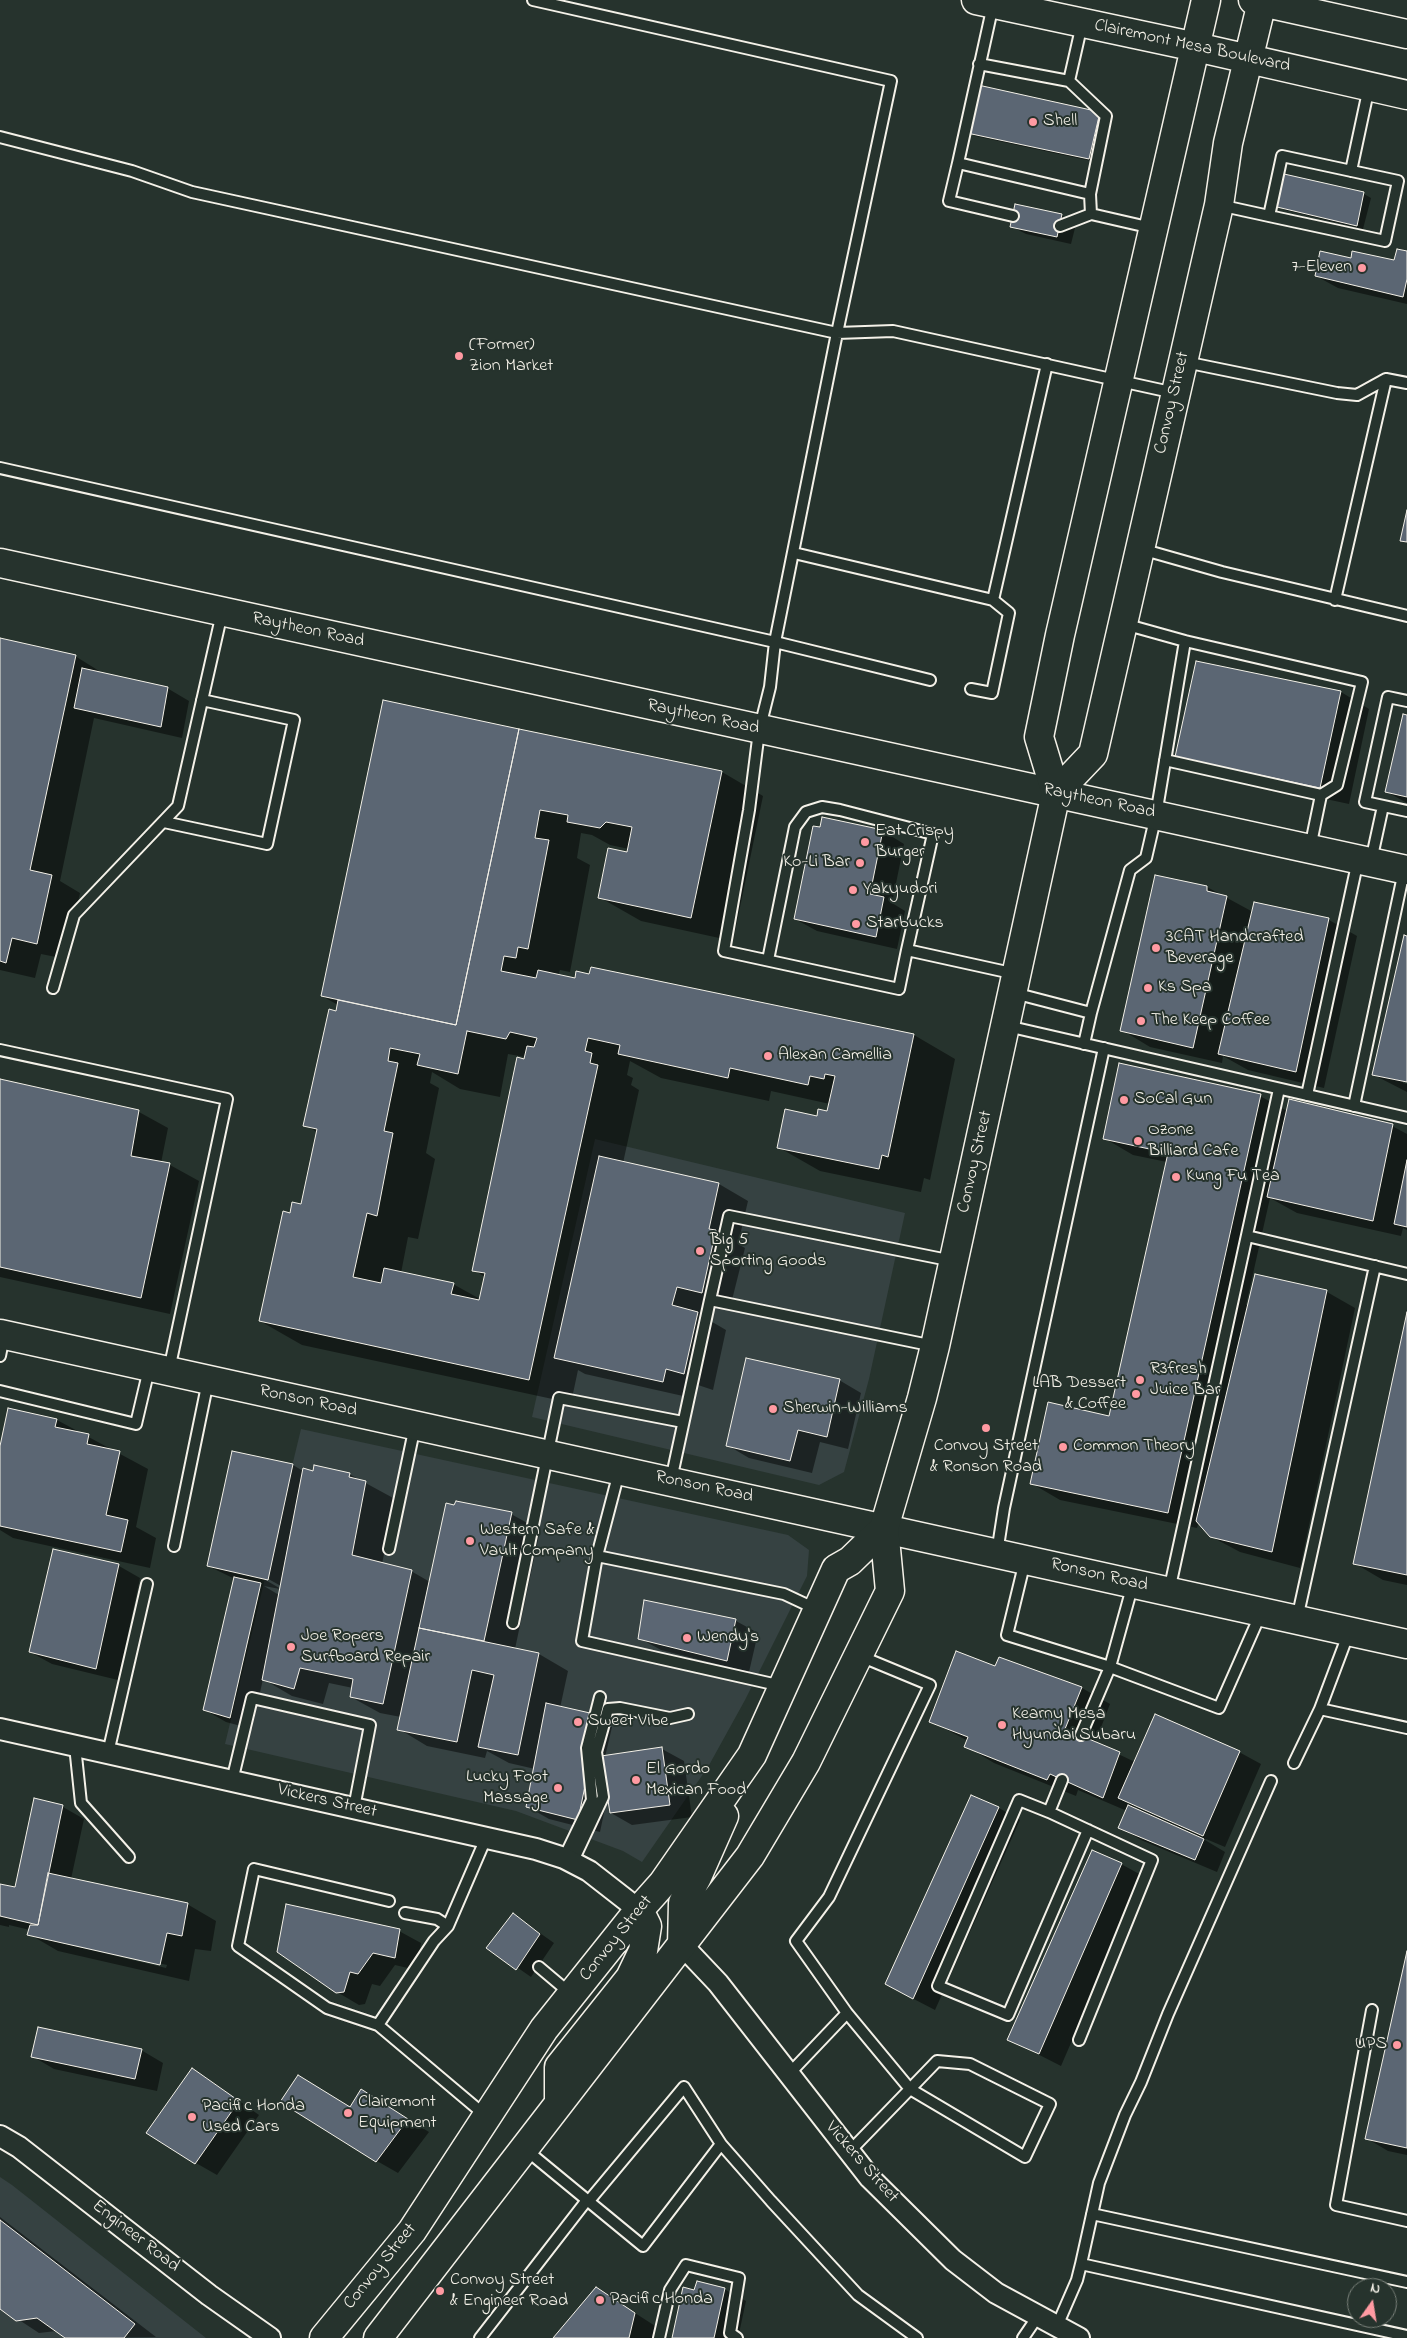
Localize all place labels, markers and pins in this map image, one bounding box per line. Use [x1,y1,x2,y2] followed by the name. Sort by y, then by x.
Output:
[1043,111,1077,133] place label: Shell
[1027,116,1039,128] marker: Shell
[1291,257,1352,279] place label: 7-Eleven
[1356,262,1368,274] marker: 7-Eleven
[469,335,553,378] place label: (Former) Zion Market
[453,350,465,362] marker: (Former) Zion Market
[875,821,954,864] place label: Eat Crispy Burger
[859,836,871,848] marker: Eat Crispy Burger
[783,852,850,874] place label: Ko-Li Bar
[854,857,866,869] marker: Ko-Li Bar
[863,879,937,901] place label: Yakyudori
[847,884,859,896] marker: Yakyudori
[866,913,944,935] place label: Starbucks
[850,918,862,930] marker: Starbucks
[1166,927,1304,970] place label: 3CAT Handcrafted Beverage
[1150,942,1162,954] marker: 3CAT Handcrafted Beverage
[1158,977,1211,999] place label: Ks Spa
[1142,982,1154,994] marker: Ks Spa
[1151,1010,1270,1032] place label: The Keep Coffee
[1135,1015,1147,1027] marker: The Keep Coffee
[778,1045,892,1067] place label: Alexan Camellia
[762,1050,774,1062] marker: Alexan Camellia
[1134,1089,1212,1111] place label: SoCal Gun
[1118,1094,1130,1106] marker: SoCal Gun
[1148,1120,1239,1162] place label: Ozone Billiard Cafe
[1132,1135,1144,1147] marker: Ozone Billiard Cafe
[1186,1166,1280,1188] place label: Kung Fu Tea
[1170,1171,1182,1183] marker: Kung Fu Tea
[710,1230,826,1272] place label: Big 5 Sporting Goods
[694,1245,706,1257] marker: Big 5 Sporting Goods
[1150,1359,1220,1402] place label: R3fresh Juice Bar
[1032,1373,1126,1416] place label: LAB Dessert & Coffee
[1134,1374,1146,1386] marker: R3fresh Juice Bar
[1130,1388,1142,1400] marker: LAB Dessert & Coffee
[783,1398,908,1420] place label: Sherwin-Williams
[767,1403,779,1415] marker: Sherwin-Williams
[980,1422,992,1434] marker: Convoy Street & Ronson Road
[930,1436,1042,1478] place label: Convoy Street & Ronson Road
[1073,1436,1195,1458] place label: Common Theory
[1057,1441,1069,1453] marker: Common Theory
[480,1520,595,1562] place label: Western Safe & Vault Company
[464,1535,476,1547] marker: Western Safe & Vault Company
[301,1626,430,1668] place label: Joe Ropers Surfboard Repair
[697,1627,759,1649] place label: Wendy's
[681,1632,693,1644] marker: Wendy's
[285,1641,297,1653] marker: Joe Ropers Surfboard Repair
[1012,1704,1136,1746] place label: Kearny Mesa Hyundai Subaru
[588,1711,668,1733] place label: Sweet Vibe
[572,1716,584,1728] marker: Sweet Vibe
[996,1719,1008,1731] marker: Kearny Mesa Hyundai Subaru
[646,1759,746,1802] place label: El Gordo Mexican Food
[466,1767,548,1810] place label: Lucky Foot Massage
[630,1774,642,1786] marker: El Gordo Mexican Food
[552,1782,564,1794] marker: Lucky Foot Massage
[1355,2034,1387,2056] place label: UPS
[1391,2039,1403,2051] marker: UPS
[358,2092,437,2134] place label: Clairemont Equipment
[202,2096,305,2138] place label: Pacific Honda Used Cars
[342,2107,354,2119] marker: Clairemont Equipment
[186,2111,198,2123] marker: Pacific Honda Used Cars
[450,2270,568,2312] place label: Convoy Street & Engineer Road
[434,2285,446,2297] marker: Convoy Street & Engineer Road
[610,2289,713,2311] place label: Pacific Honda
[594,2294,606,2306] marker: Pacific Honda

